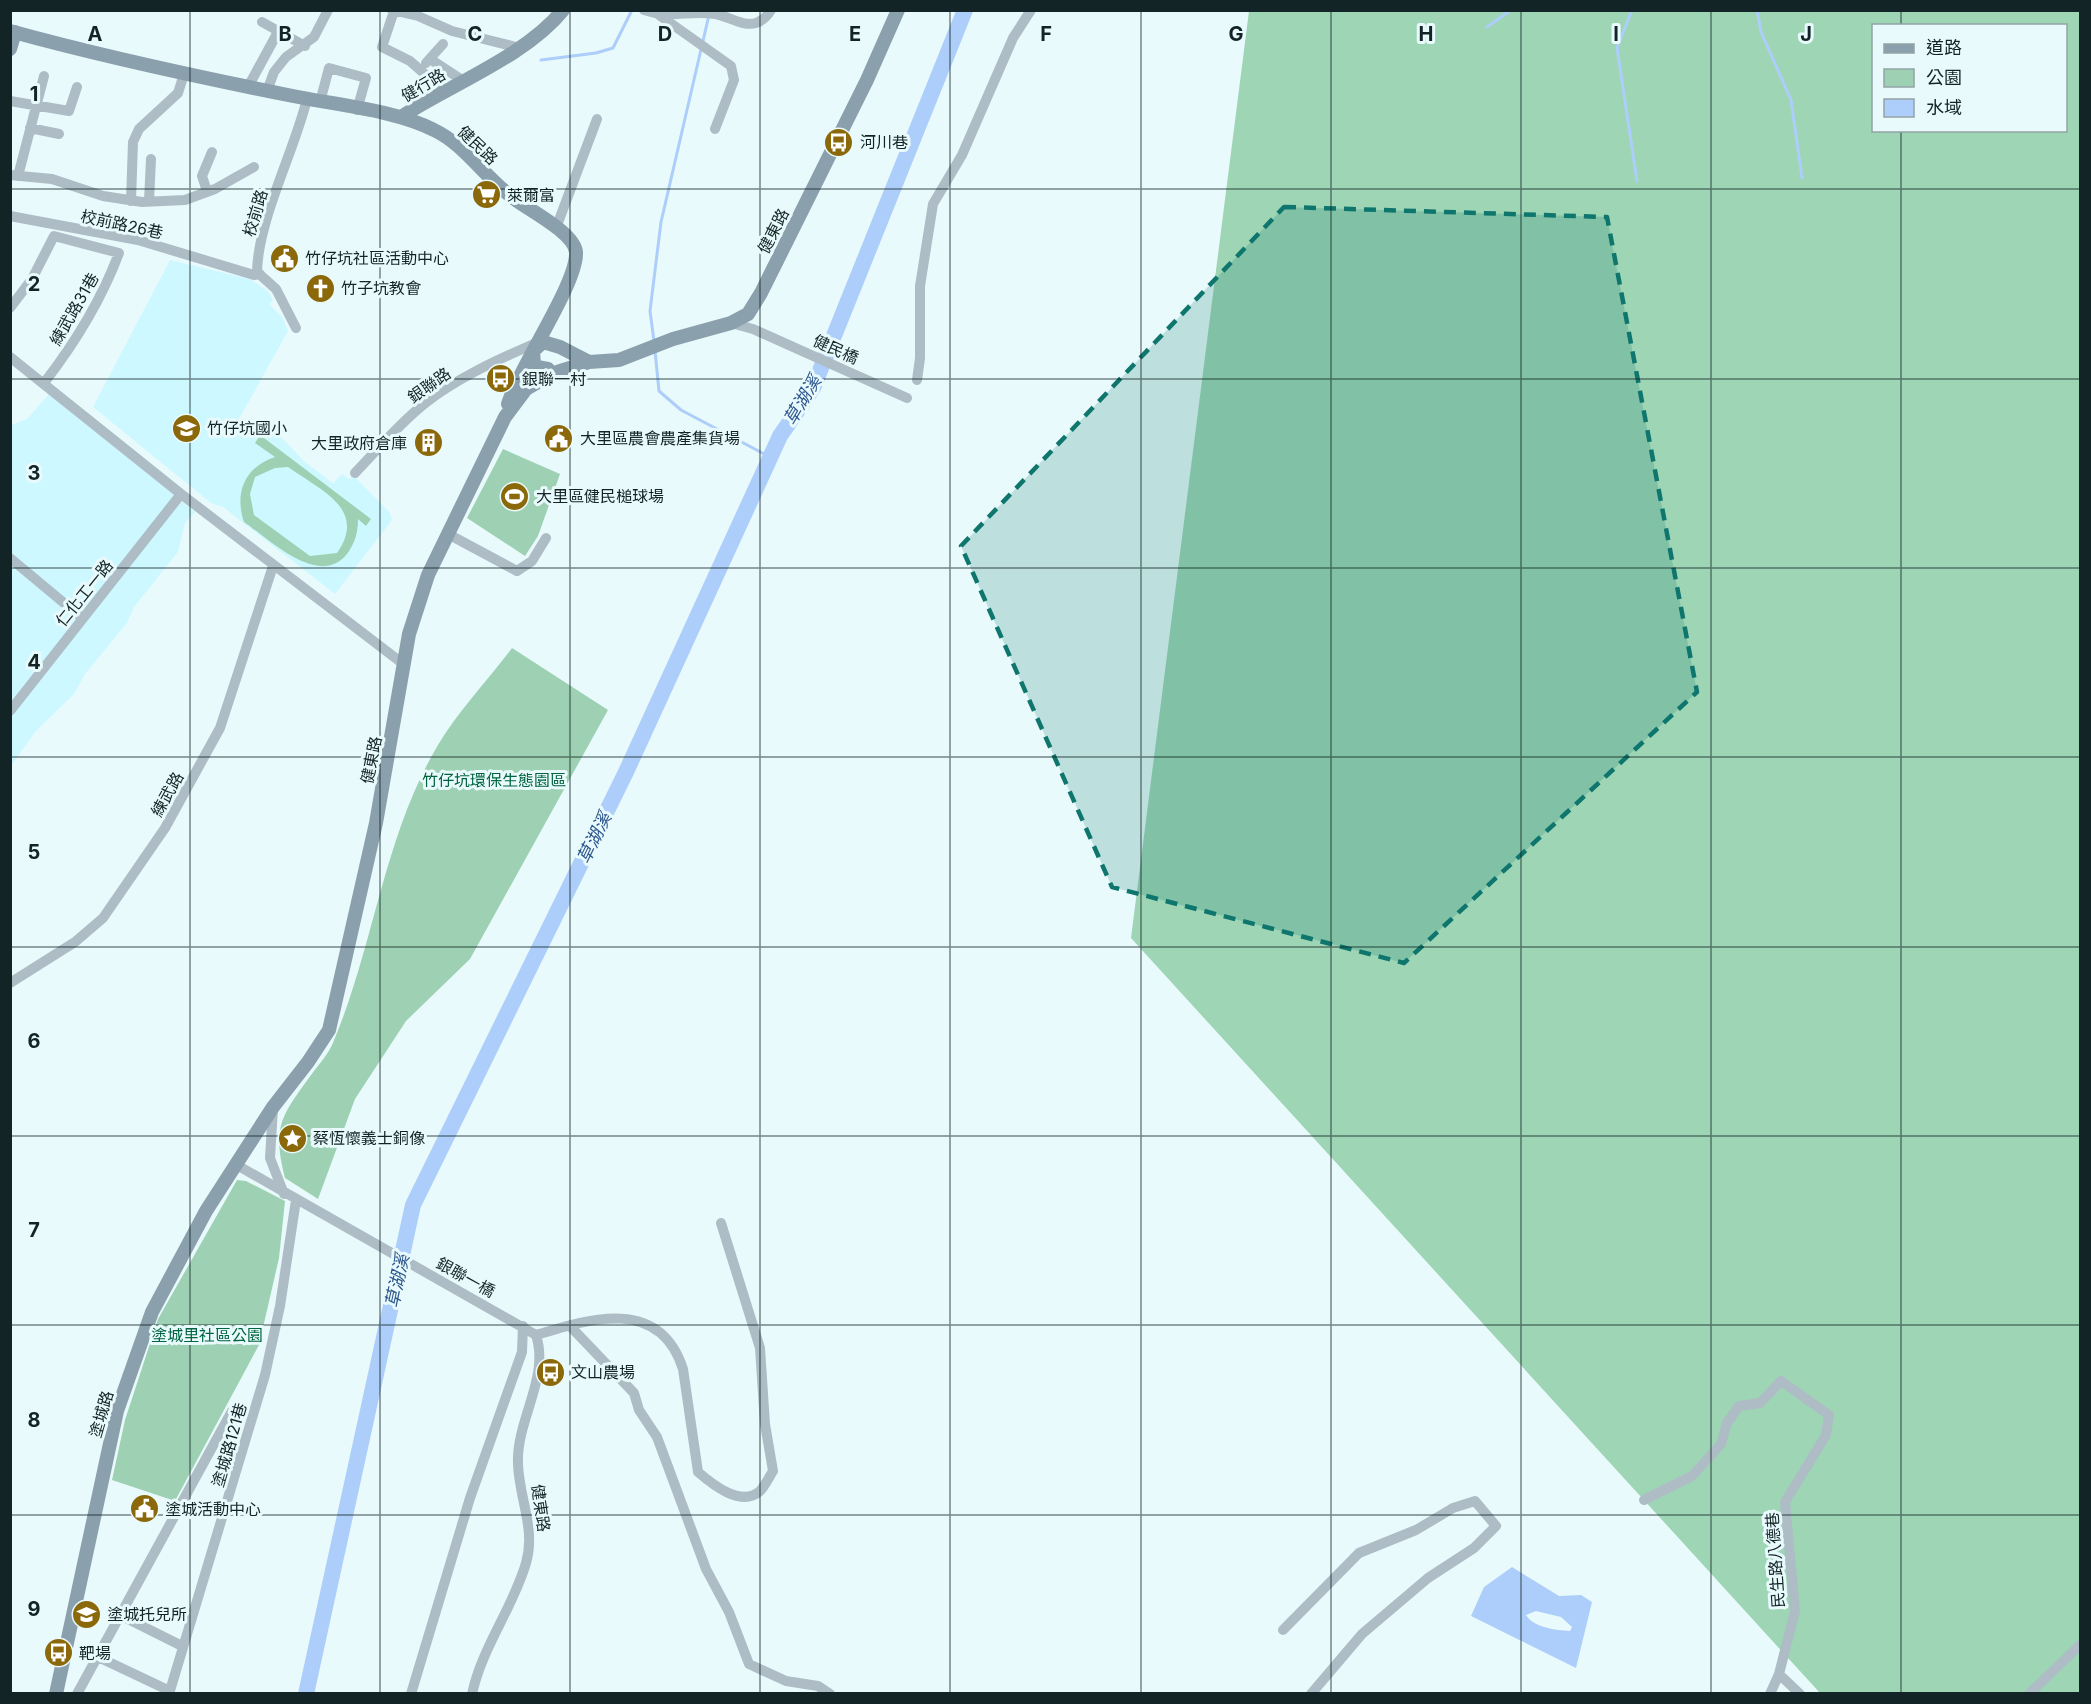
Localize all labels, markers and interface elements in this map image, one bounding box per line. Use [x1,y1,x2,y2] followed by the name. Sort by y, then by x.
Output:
[88,22,103,46] text: A
[278,22,292,46] text: B
[468,22,482,46] text: C
[658,22,672,46] text: D
[849,22,861,46] text: E
[1040,22,1052,46] text: F
[1228,22,1244,46] text: G
[1419,22,1433,46] text: H
[1613,22,1619,46] text: I
[1800,22,1812,46] text: J
[1872,24,2067,132] legend
[1926,37,1962,58] text: 道路
[397,64,449,106] street label: 健行路
[1926,67,1962,88] text: 公園
[30,82,38,106] text: 1
[1926,97,1962,118] text: 水域
[454,121,502,169] street label: 健民路
[823,126,855,158] bus stop icon: 河川巷
[860,132,908,152] place label: 河川巷
[470,179,502,211] supermarket icon: 萊爾富
[507,185,555,205] place label: 萊爾富
[238,187,272,239] street label: 校前路
[753,205,793,257] street label: 健東路
[79,206,165,242] street label: 校前路26巷
[268,242,300,274] public building icon: 竹仔坑社區活動中心
[305,248,449,268] place label: 竹仔坑社區活動中心
[45,269,103,349] street label: 練武路31巷
[28,272,40,296] text: 2
[304,272,336,304] church icon: 竹子坑教會
[341,278,421,298] place label: 竹子坑教會
[810,330,862,368] street label: 健民橋
[404,363,454,407] street label: 銀聯路
[485,363,517,395] bus stop icon: 銀聯一村
[522,369,586,389] place label: 銀聯一村
[779,369,826,429] water label: 草湖溪
[170,412,202,444] school or university icon: 竹仔坑國小
[207,418,287,438] place label: 竹仔坑國小
[543,422,575,454] public building icon: 大里區農會農產集貨場
[412,427,444,459] building icon: 大里政府倉庫
[580,428,740,448] place label: 大里區農會農產集貨場
[311,433,407,453] place label: 大里政府倉庫
[28,461,40,485] text: 3
[499,480,531,512] sports icon: 大里區健民槌球場
[536,486,664,506] place label: 大里區健民槌球場
[51,556,117,630] street label: 仁化工一路
[27,650,41,674] text: 4
[357,735,385,785] street label: 健東路
[147,768,187,820] street label: 練武路
[422,770,566,790] park label: 竹仔坑環保生態園區
[573,806,617,867] water label: 草湖溪
[28,840,40,864] text: 5
[28,1029,41,1053] text: 6
[276,1122,308,1154] place icon: 蔡恆懷義士銅像
[313,1128,425,1148] place label: 蔡恆懷義士銅像
[28,1218,40,1242] text: 7
[381,1249,414,1310] water label: 草湖溪
[433,1253,499,1301] street label: 銀聯一橋
[151,1325,263,1345] park label: 塗城里社區公園
[534,1356,566,1388] bus stop icon: 文山農場
[571,1362,635,1382] place label: 文山農場
[85,1388,117,1440] street label: 塗城路
[207,1401,251,1489] street label: 塗城路121巷
[27,1408,41,1432] text: 8
[528,1483,554,1533] street label: 健東路
[128,1493,160,1525] public building icon: 塗城活動中心
[165,1499,261,1519] place label: 塗城活動中心
[1762,1511,1788,1609] street label: 民生路八德巷
[28,1597,41,1621] text: 9
[70,1598,102,1630] school or university icon: 塗城托兒所
[107,1604,187,1624] place label: 塗城托兒所
[42,1637,74,1669] bus stop icon: 靶場
[79,1643,111,1663] place label: 靶場

